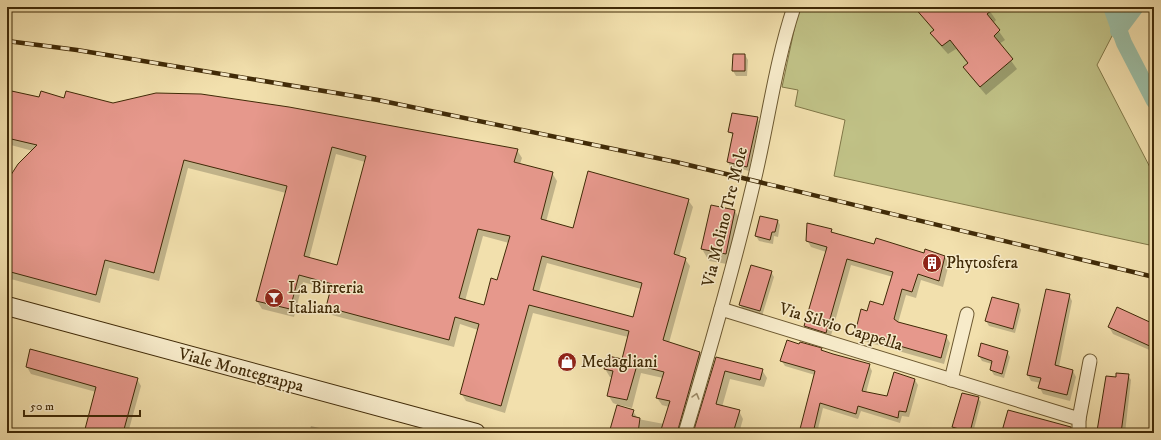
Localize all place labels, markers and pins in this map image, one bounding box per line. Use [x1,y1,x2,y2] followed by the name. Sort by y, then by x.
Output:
[921,252,943,274] building icon: Phytosfera
[946,252,1019,274] place label: Phytosfera
[288,277,365,319] place label: La Birreria Italiana
[263,287,285,309] bar icon: La Birreria Italiana
[556,351,578,373] shop icon: Medagliani
[581,351,657,373] place label: Medagliani

